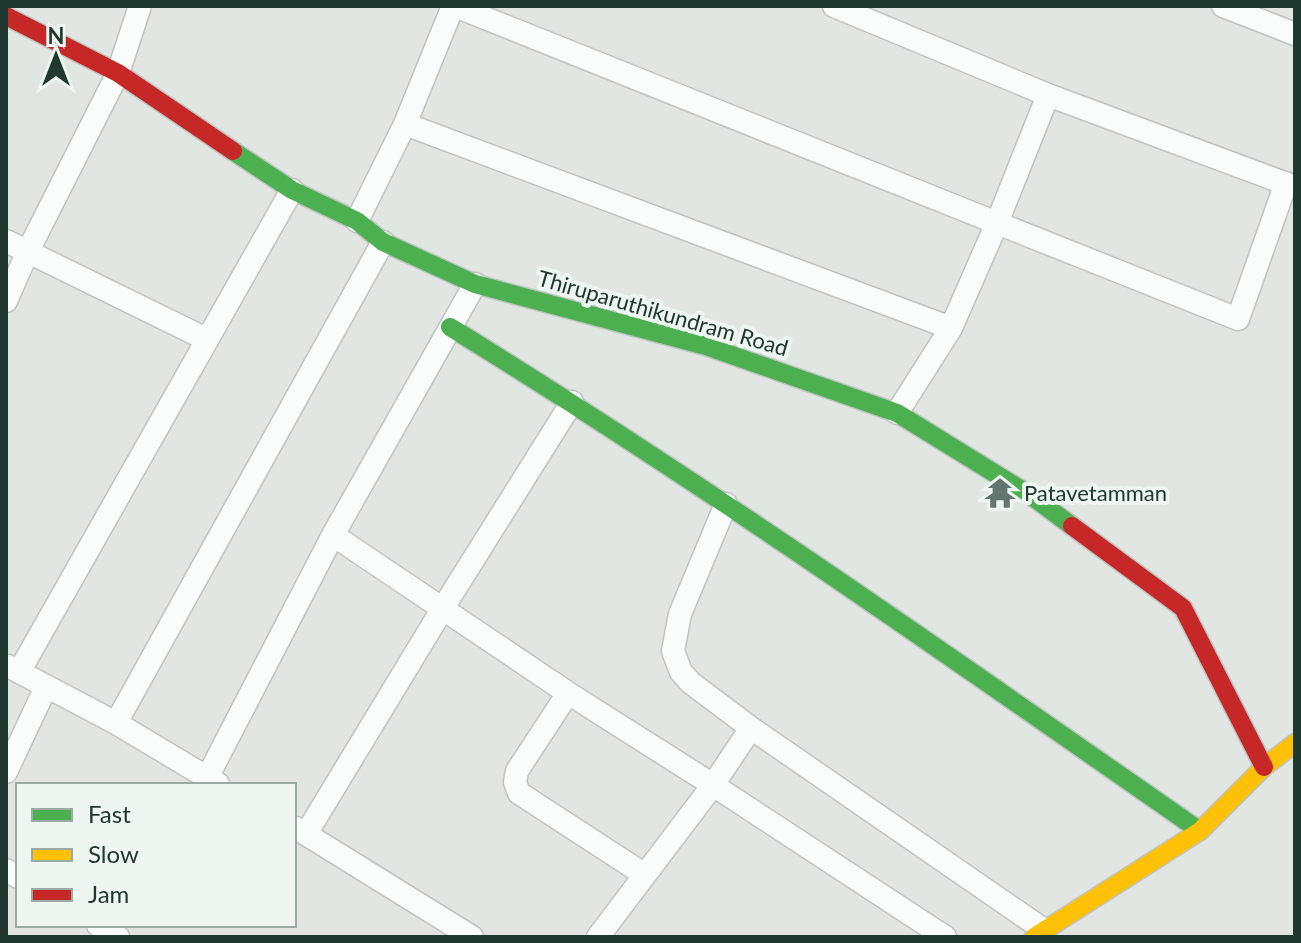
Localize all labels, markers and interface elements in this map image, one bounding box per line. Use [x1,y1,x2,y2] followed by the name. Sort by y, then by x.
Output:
[16,16,96,96] north arrow
[48,22,64,49] text: N
[535,264,791,361] street label: Thiruparuthikundram Road
[983,476,1017,510] temple icon: Patavetamman
[1024,479,1167,506] place label: Patavetamman
[16,783,296,927] legend
[88,799,131,828] text: Fast
[88,839,139,868] text: Slow
[88,879,129,908] text: Jam

